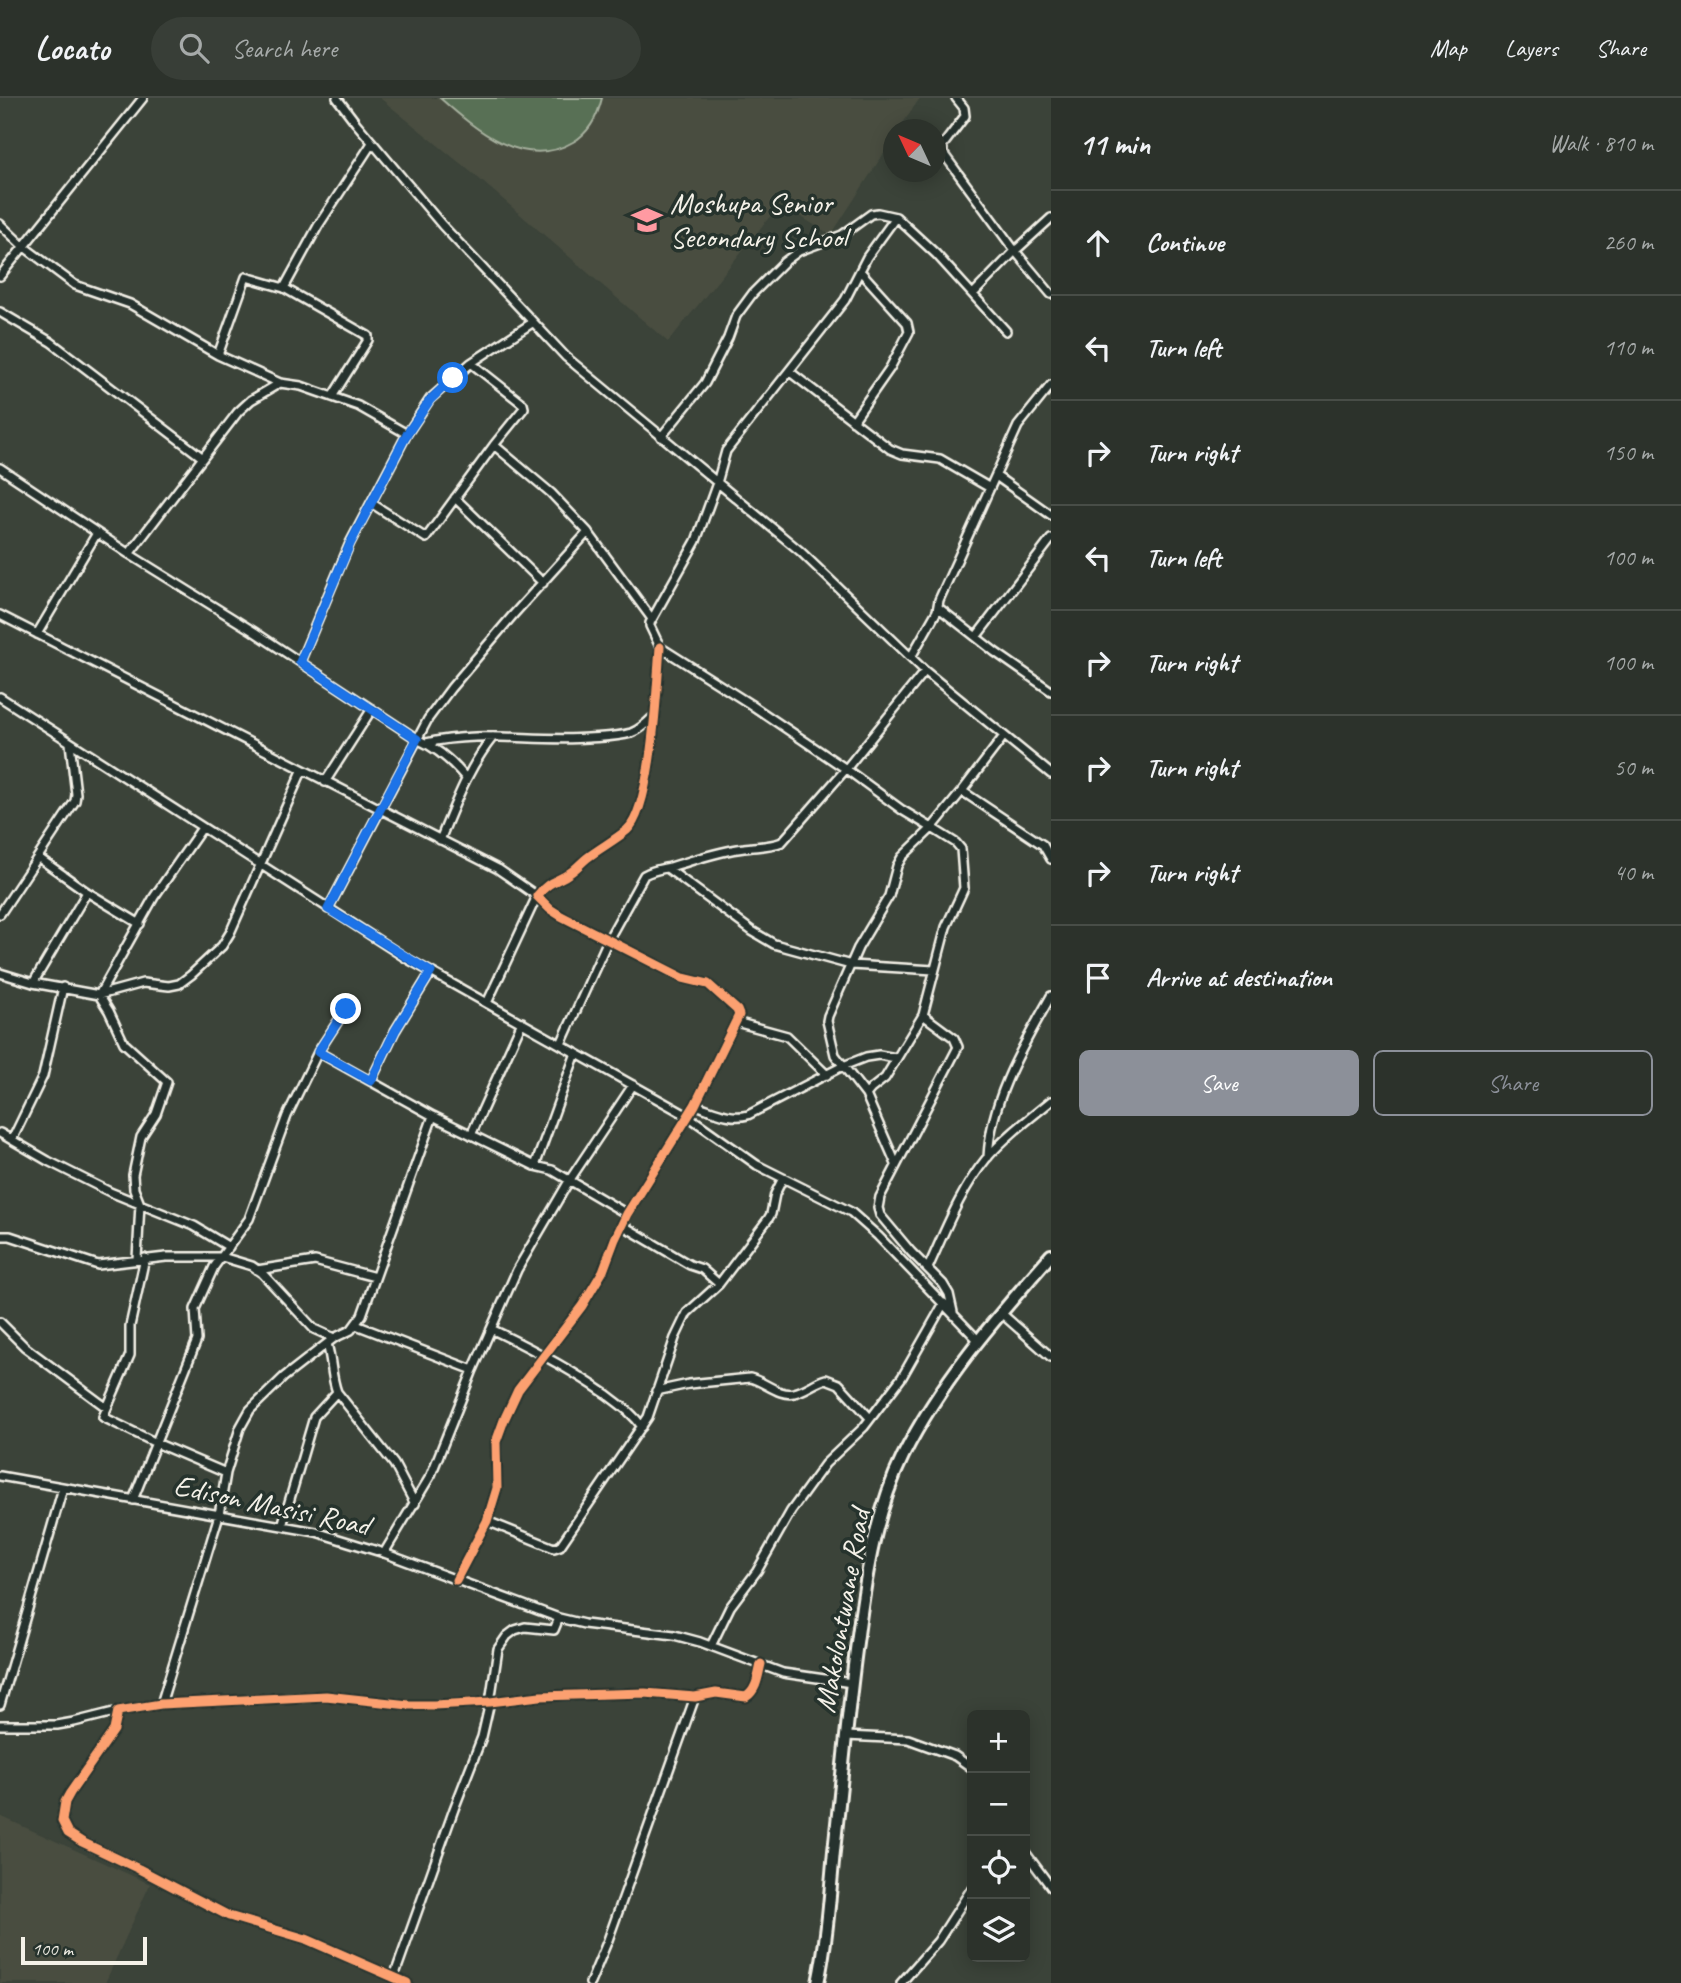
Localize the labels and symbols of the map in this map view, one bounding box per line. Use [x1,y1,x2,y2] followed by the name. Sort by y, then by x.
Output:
[883,119,946,182] north arrow
[670,184,852,256] place label: Moshupa Senior Secondary School
[630,203,664,237] school or university icon: Moshupa Senior Secondary School
[437,362,468,393] route start
[330,993,361,1024] route end
[171,1466,377,1545] street label: Edison Masisi Road
[805,1502,879,1716] street label: Makolontwane Road
[21,1934,147,1966] scale bar

